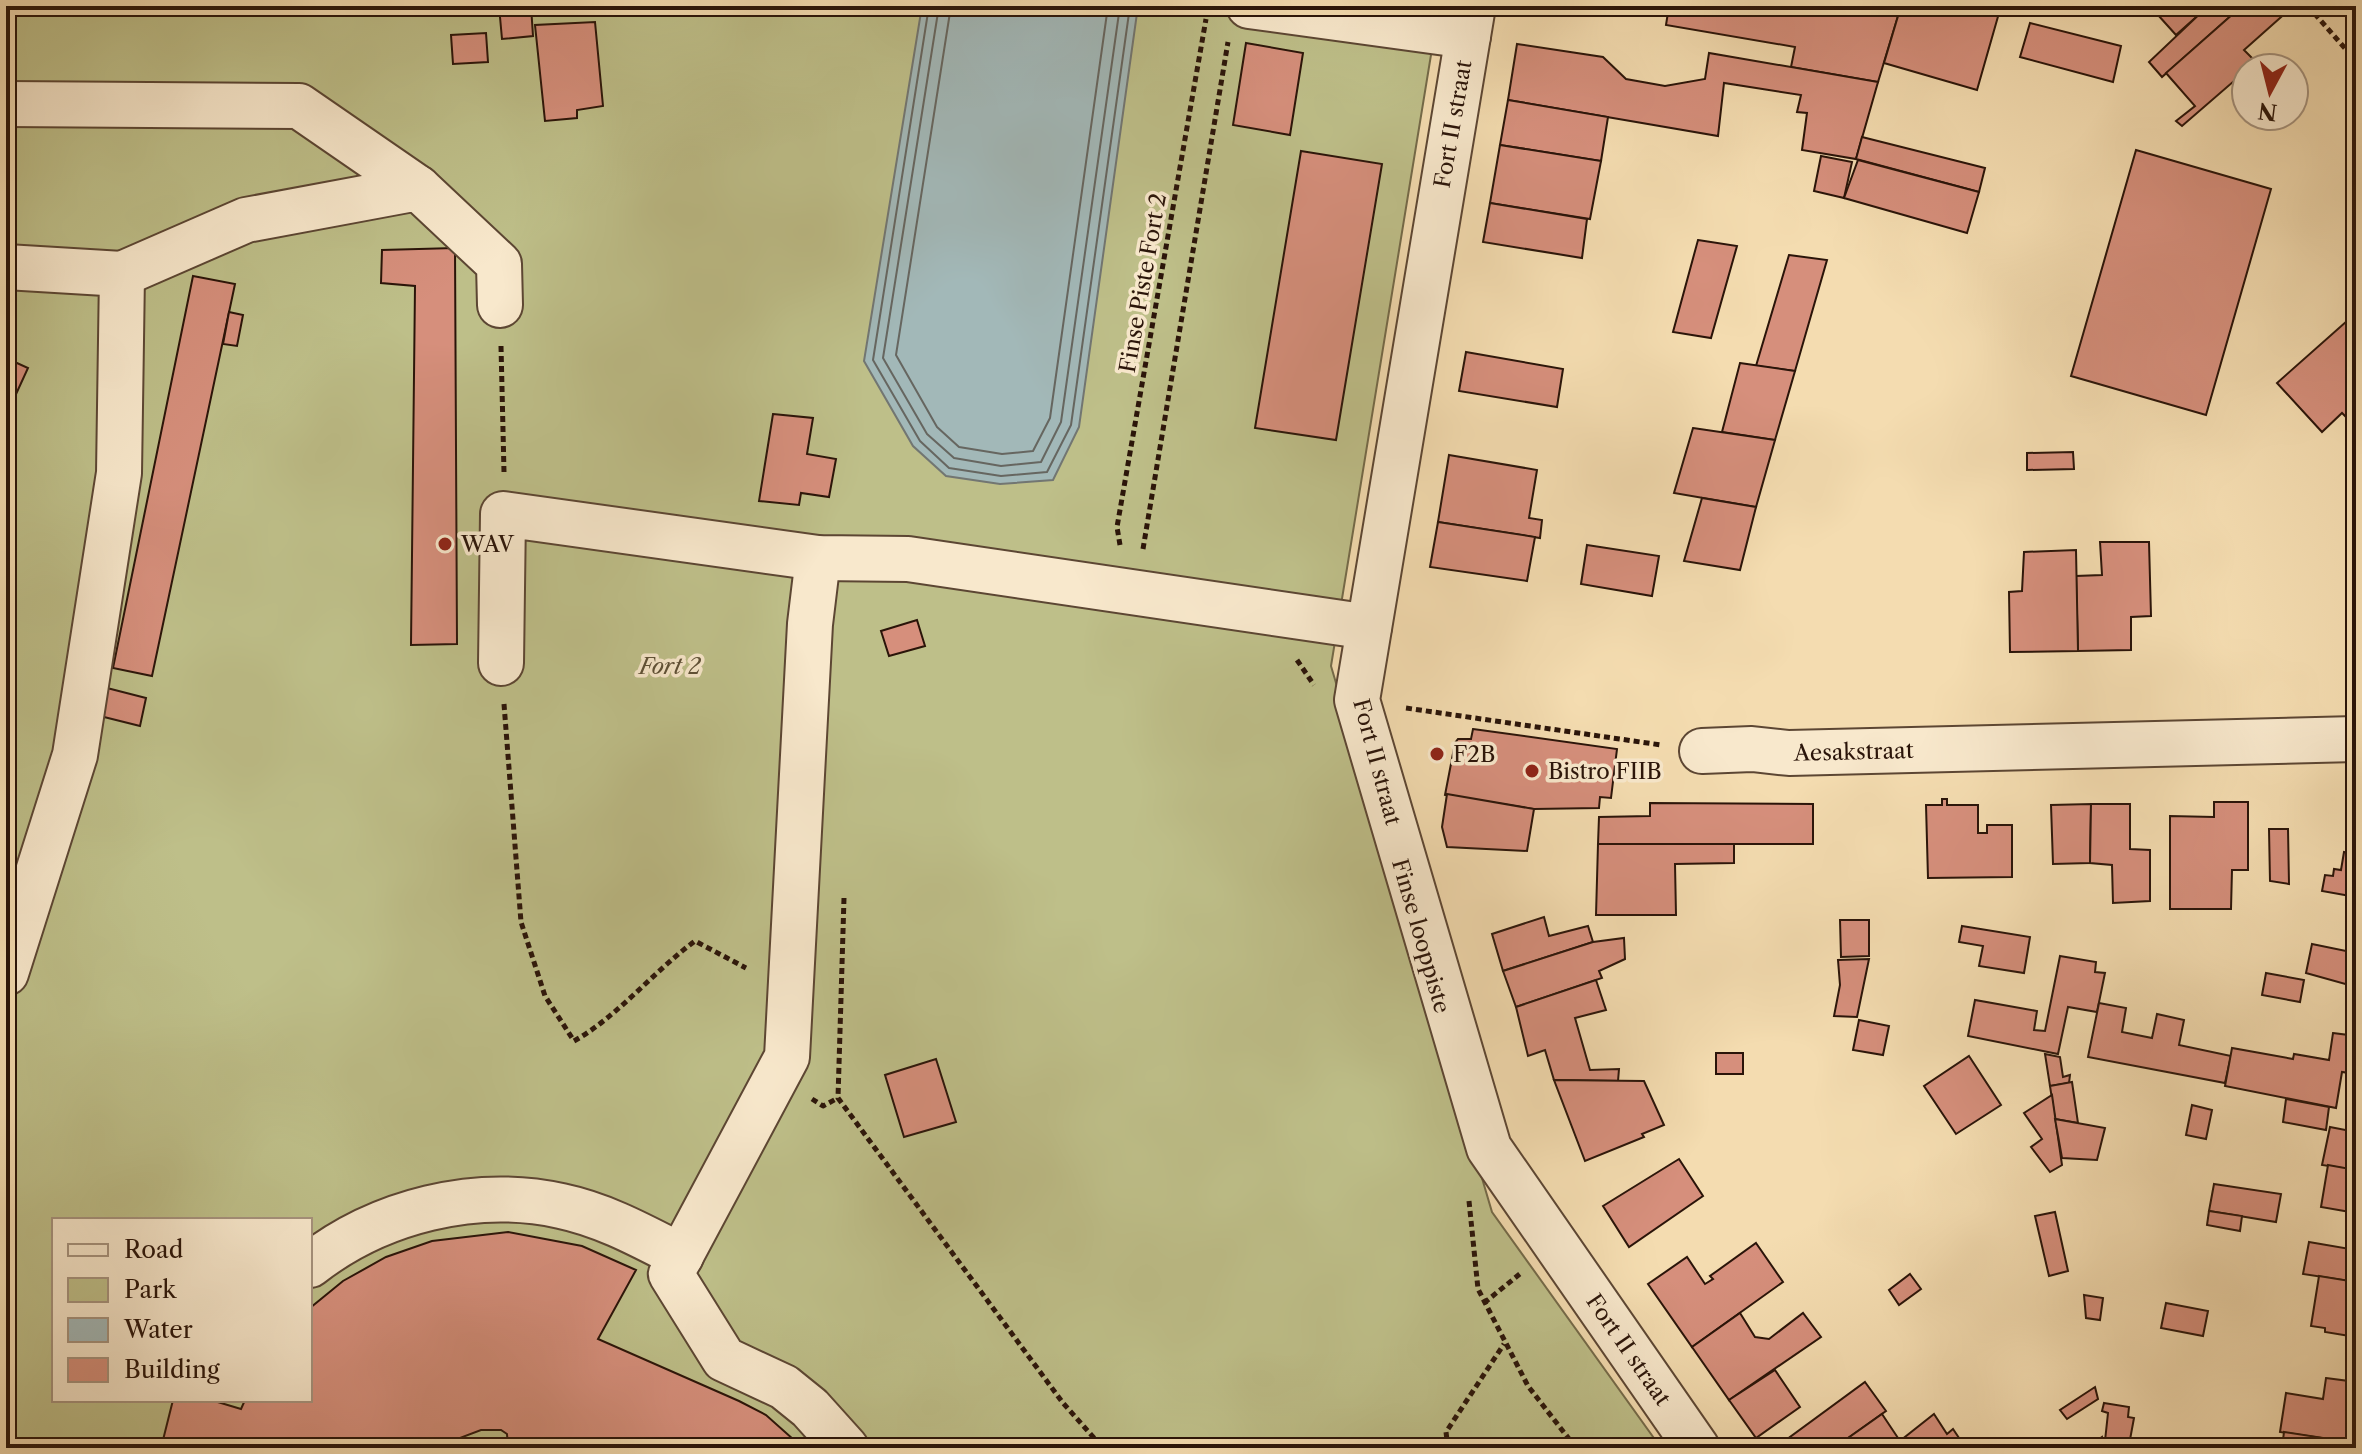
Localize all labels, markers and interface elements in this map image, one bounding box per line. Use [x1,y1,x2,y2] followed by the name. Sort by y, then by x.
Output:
[2230,52,2310,132] north arrow
[1428,58,1478,190] street label: Fort II straat
[2256,97,2279,126] text: N
[1114,191,1172,375] street label: Finse Piste Fort 2
[460,531,515,558] place label: WAV
[436,535,454,553] marker: WAV
[637,653,702,680] park label: Fort 2
[1347,696,1407,828] street label: Fort II straat
[1793,736,1914,766] street label: Aesakstraat
[1453,741,1495,768] place label: F2B
[1428,745,1446,763] marker: F2B
[1548,758,1662,785] place label: Bistro FIIB
[1523,762,1541,780] marker: Bistro FIIB
[1386,856,1456,1016] street label: Finse looppiste
[52,1218,312,1402] legend
[124,1235,184,1264] text: Road
[124,1275,177,1304] text: Park
[1581,1289,1677,1411] street label: Fort II straat
[123,1315,193,1344] text: Water
[124,1355,220,1384] text: Building

